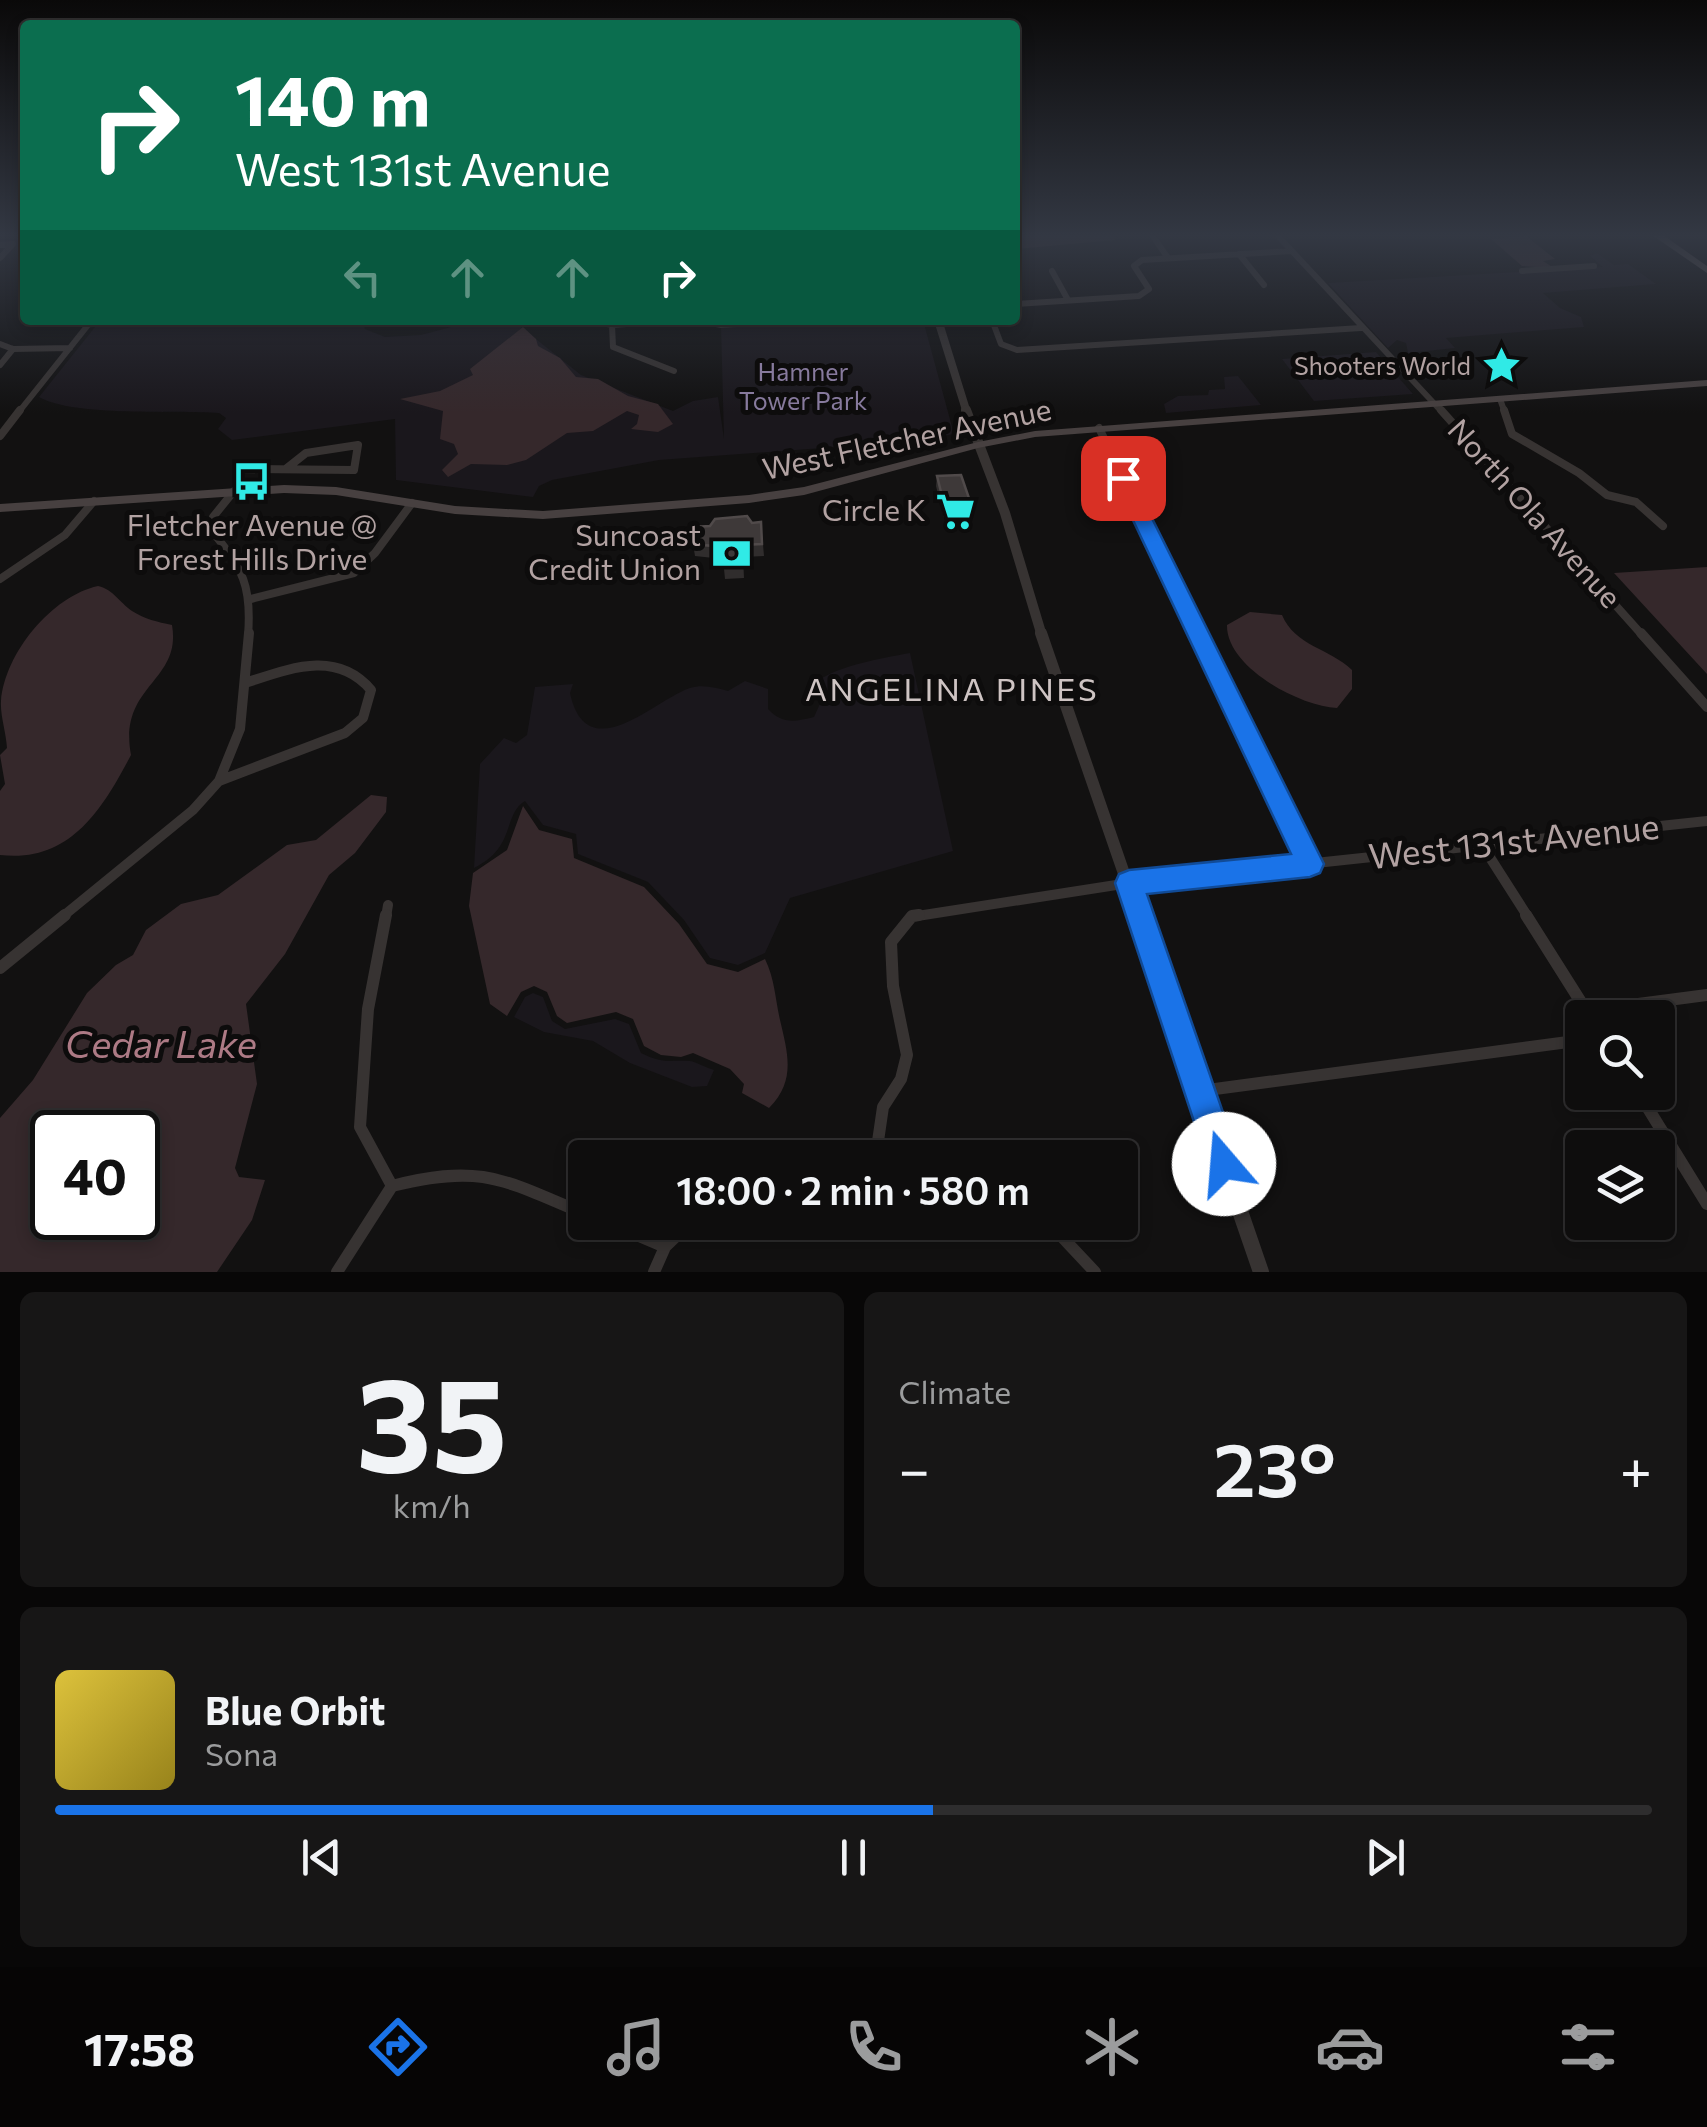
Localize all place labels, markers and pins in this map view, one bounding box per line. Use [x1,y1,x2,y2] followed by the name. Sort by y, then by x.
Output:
[1480,345,1522,387] place icon: Shooters World
[1294,350,1471,380] place label: Shooters World
[1081,436,1166,521] pin
[231,461,273,503] bus stop icon: Fletcher Avenue @ Forest Hills Drive
[822,490,926,527] place label: Circle K
[935,490,977,532] supermarket icon: Circle K
[127,505,377,576] place label: Fletcher Avenue @ Forest Hills Drive
[528,515,701,586] place label: Suncoast Credit Union
[710,532,752,574] bank icon: Suncoast Credit Union

